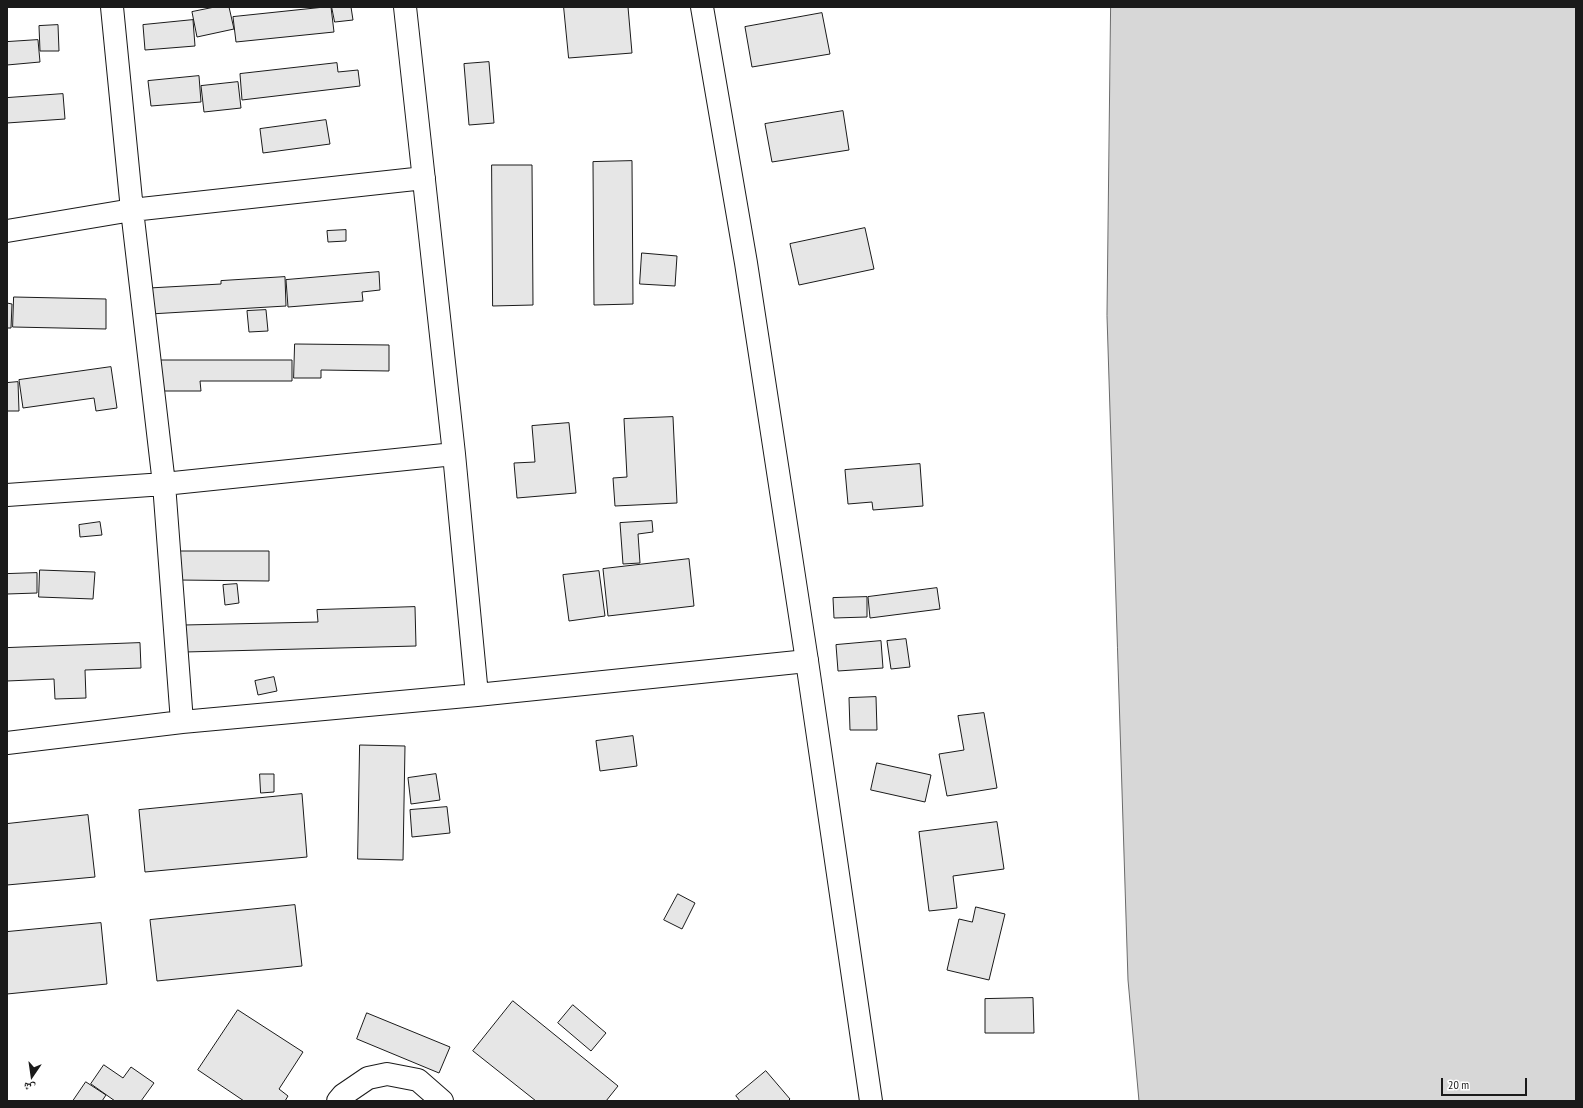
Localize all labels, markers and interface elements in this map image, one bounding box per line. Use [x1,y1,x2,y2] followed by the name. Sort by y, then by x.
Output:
[12,1056,52,1096] north arrow
[1443,1070,1529,1096] scale bar
[1448,1077,1469,1092] text: 20 m
[22,1080,37,1096] text: ش

